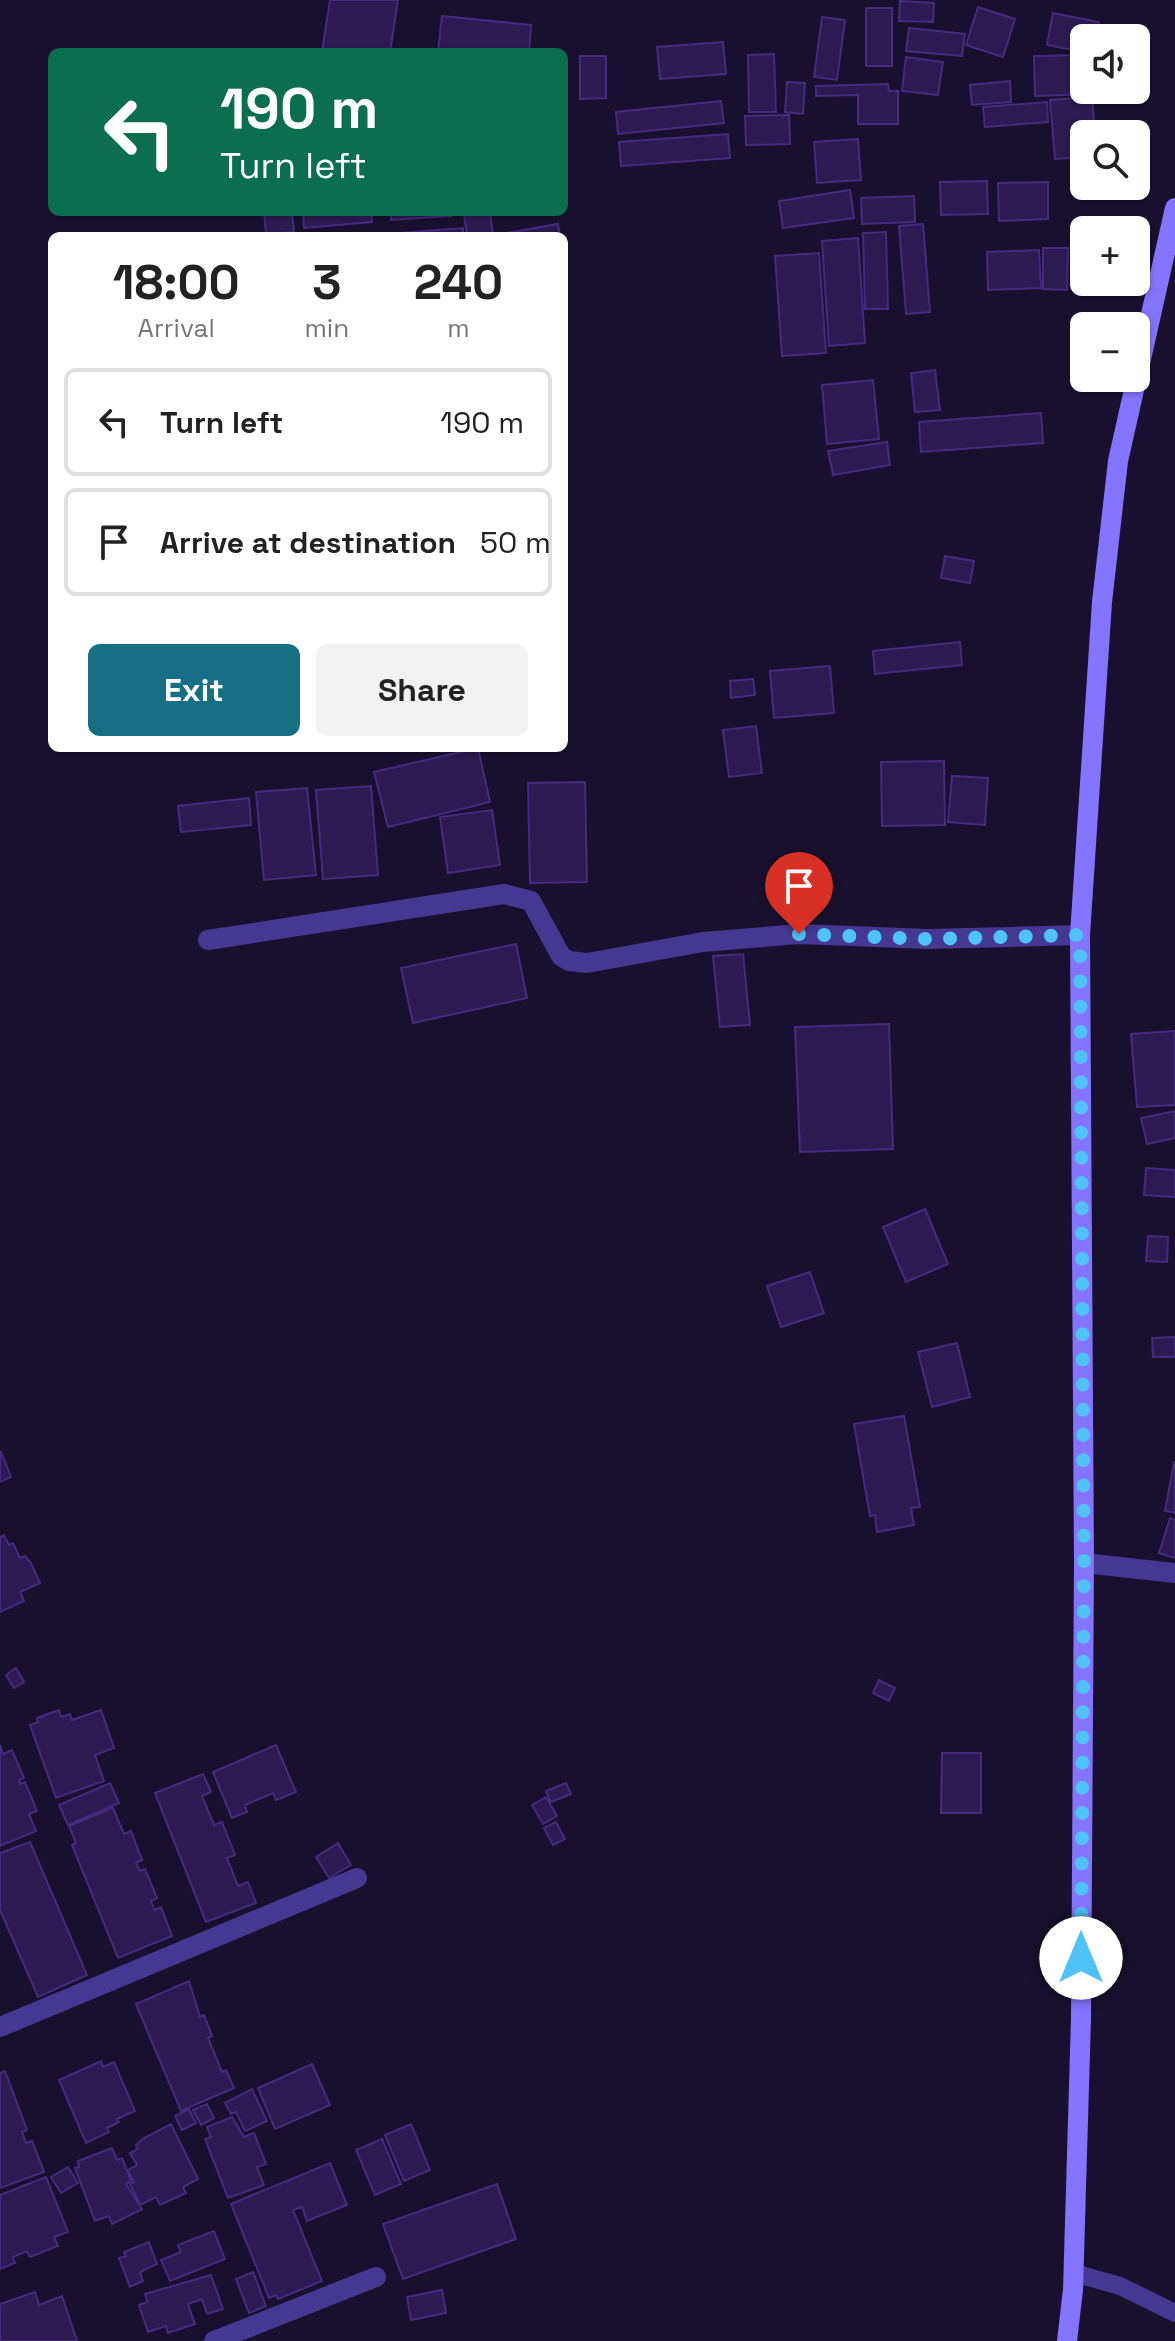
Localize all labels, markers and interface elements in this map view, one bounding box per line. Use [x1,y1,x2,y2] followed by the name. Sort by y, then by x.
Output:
[1070,24,1150,392] map controls
[1070,24,1150,104] button: sound
[220,73,378,144] text: 190 m
[88,80,192,184] icon: left
[1070,120,1150,200] button: search
[220,143,367,189] text: Turn left
[1070,216,1150,296] button: +
[113,252,240,313] text: 18:00
[312,252,341,313] text: 3
[414,252,503,313] text: 240
[138,311,215,345] text: Arrival
[304,311,349,345] text: min
[447,311,470,345] text: m
[1070,312,1150,392] button: −
[92,400,136,444] icon: left
[160,403,283,442] text: Turn left
[440,403,524,442] text: 190 m
[92,520,136,564] icon: arrive
[160,523,456,562] text: Arrive at destination
[480,523,551,562] text: 50 m
[88,644,300,736] button: Exit
[316,644,528,736] button: Share
[765,852,833,934] pin
[777,864,821,908] icon: arrive
[1039,1916,1123,2000] position arrow

